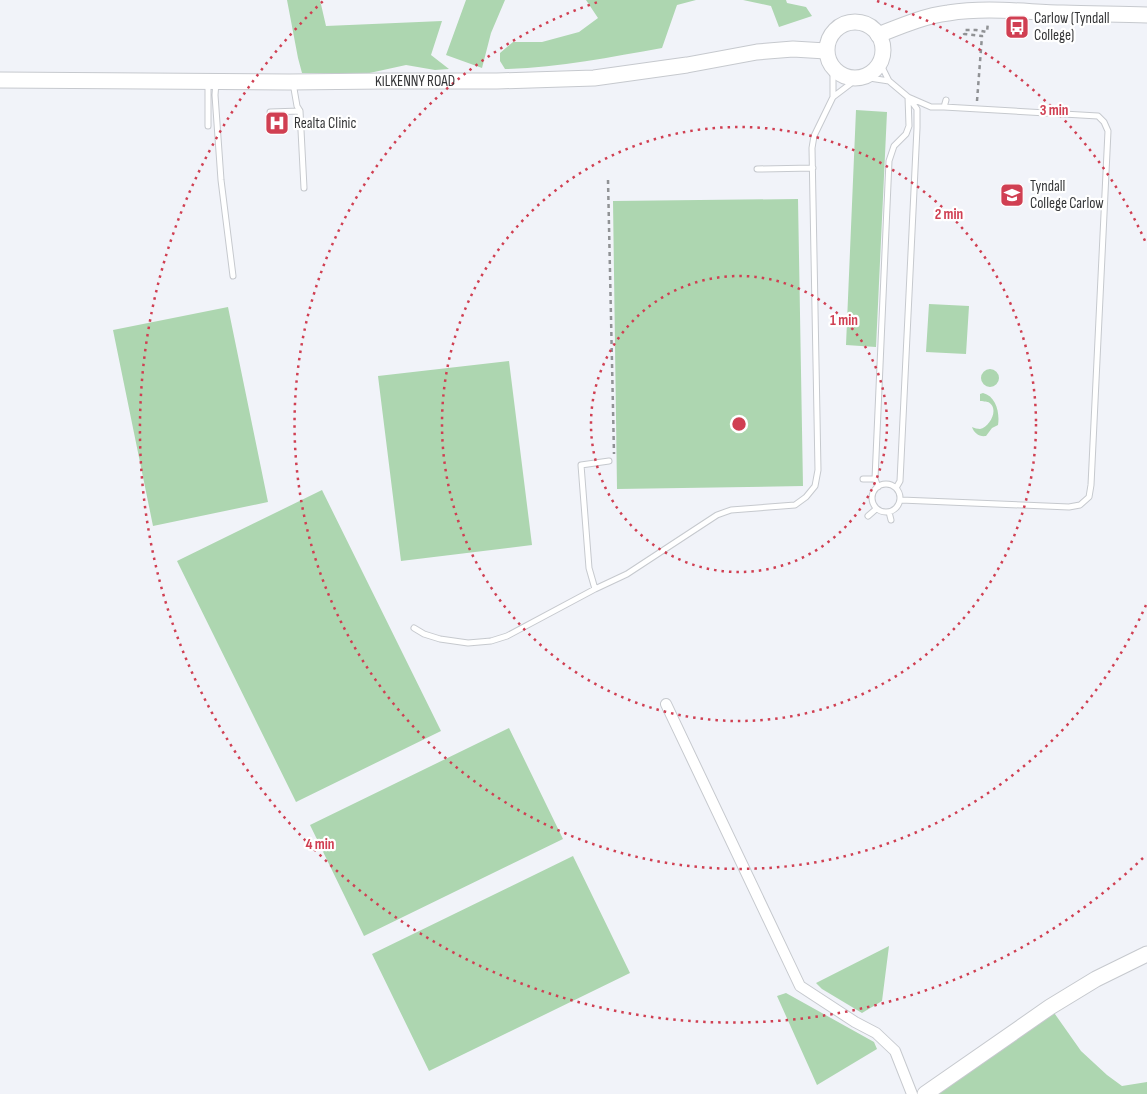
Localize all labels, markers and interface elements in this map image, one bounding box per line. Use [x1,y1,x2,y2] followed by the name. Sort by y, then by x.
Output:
[1034,9,1110,45] place label: Carlow (Tyndall College)
[1004,14,1030,40] bus stop icon: Carlow (Tyndall College)
[375,72,455,91] street label: KILKENNY ROAD
[1040,101,1068,120] text: 3 min
[264,110,290,136] hospital icon: Realta Clinic
[294,114,356,133] place label: Realta Clinic
[1030,177,1104,213] place label: Tyndall College Carlow
[999,182,1025,208] school or university icon: Tyndall College Carlow
[935,205,963,224] text: 2 min
[830,311,858,330] text: 1 min
[730,415,748,433] centre of rings
[306,835,334,854] text: 4 min

